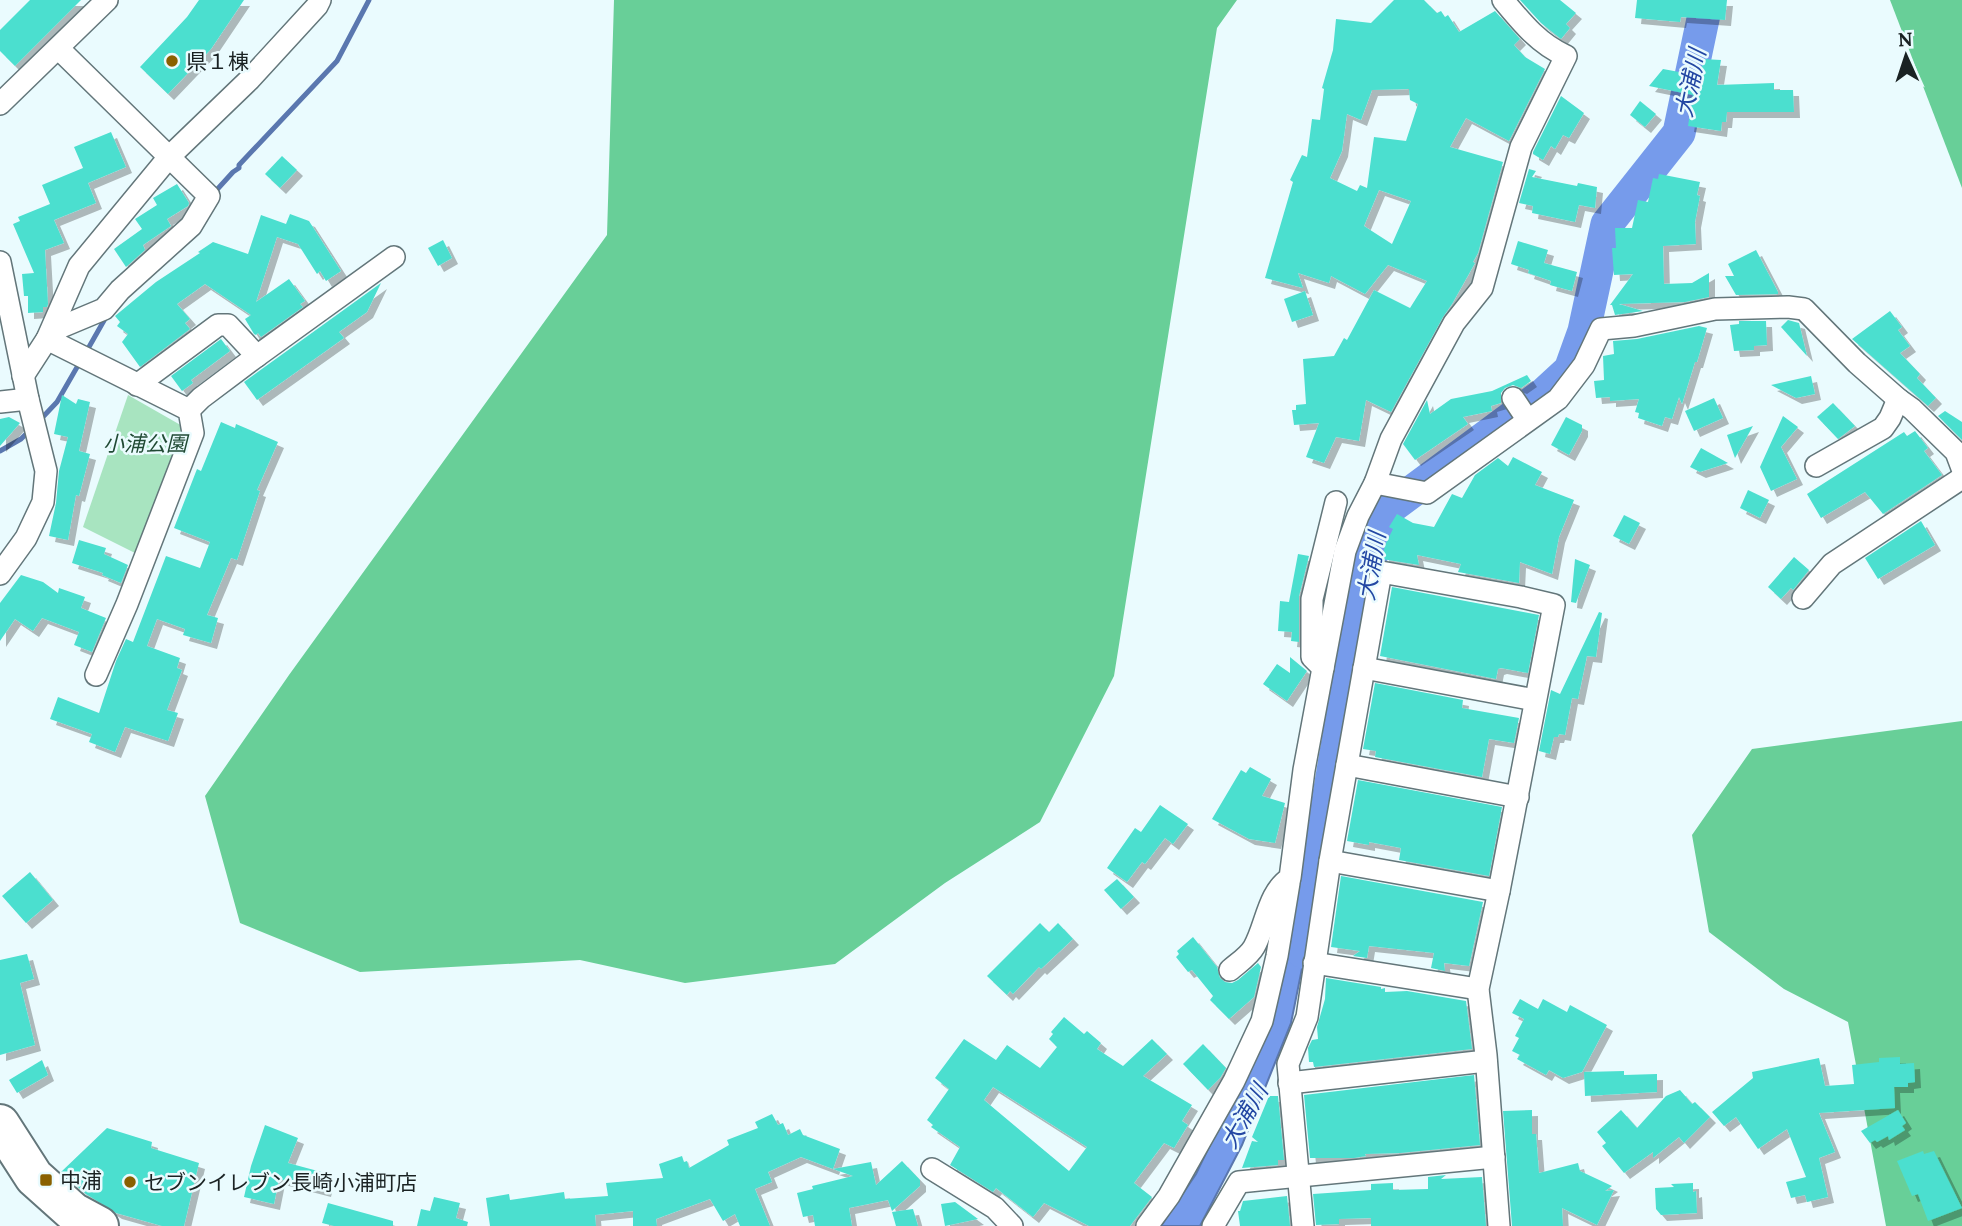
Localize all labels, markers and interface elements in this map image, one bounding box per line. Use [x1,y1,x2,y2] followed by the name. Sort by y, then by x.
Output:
[1871,21,1941,91] north arrow
[1897,27,1913,51] text: N
[1669,43,1712,120] water label: 大浦川
[186,48,249,75] place label: 県１棟
[164,53,180,69] marker: 県１棟
[103,430,190,457] park label: 小浦公園
[1351,527,1392,602] water label: 大浦川
[1214,1076,1275,1153] water label: 大浦川
[60,1167,102,1194] place label: 中浦
[144,1169,417,1196] place label: セブンイレブン長崎小浦町店
[38,1172,54,1188] marker: 中浦
[122,1174,138,1190] marker: セブンイレブン長崎小浦町店

